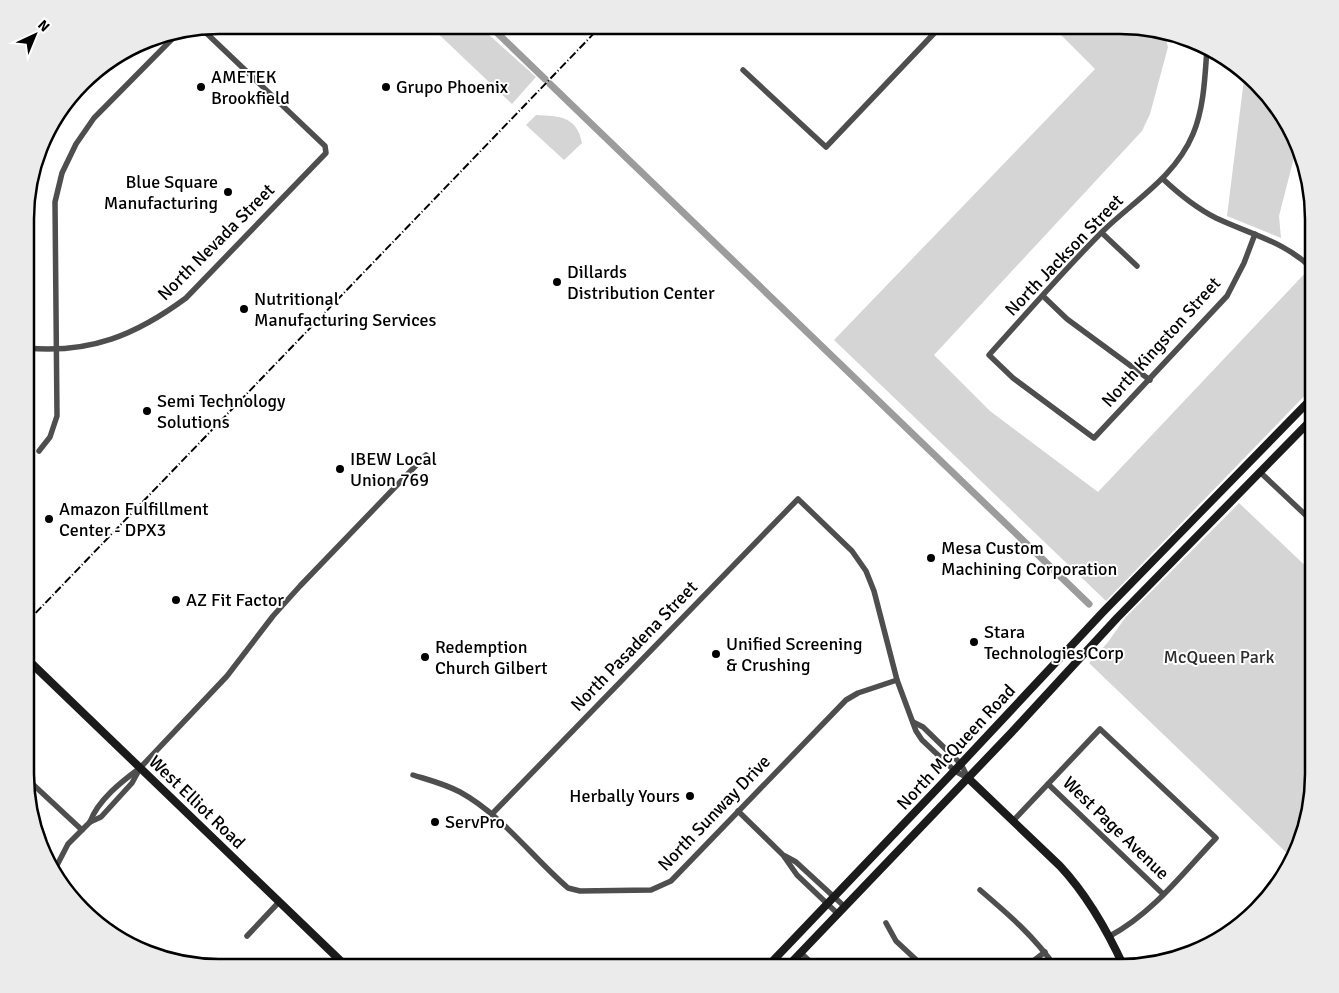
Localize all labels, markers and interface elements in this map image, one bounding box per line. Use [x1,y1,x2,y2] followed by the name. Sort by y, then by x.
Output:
[10,10,60,60] north arrow
[34,17,53,36] text: N
[211,66,290,109] place label: AMETEK Brookfield
[396,76,509,98] place label: Grupo Phoenix
[195,81,207,93] marker: AMETEK Brookfield
[380,81,392,93] marker: Grupo Phoenix
[104,171,218,214] place label: Blue Square Manufacturing
[153,179,279,305] street label: North Nevada Street
[222,186,234,198] marker: Blue Square Manufacturing
[1000,190,1128,320] street label: North Jackson Street
[567,261,715,304] place label: Dillards Distribution Center
[1097,272,1225,412] street label: North Kingston Street
[551,276,563,288] marker: Dillards Distribution Center
[254,288,437,331] place label: Nutritional Manufacturing Services
[238,303,250,315] marker: Nutritional Manufacturing Services
[157,390,286,433] place label: Semi Technology Solutions
[141,405,153,417] marker: Semi Technology Solutions
[350,448,437,491] place label: IBEW Local Union 769
[334,463,346,475] marker: IBEW Local Union 769
[59,498,209,541] place label: Amazon Fulfillment Center - DPX3
[43,513,55,525] marker: Amazon Fulfillment Center - DPX3
[941,537,1117,580] place label: Mesa Custom Machining Corporation
[925,552,937,564] marker: Mesa Custom Machining Corporation
[566,576,702,716] street label: North Pasadena Street
[186,589,284,611] place label: AZ Fit Factor
[170,594,182,606] marker: AZ Fit Factor
[984,621,1124,664] place label: Stara Technologies Corp
[726,633,862,676] place label: Unified Screening & Crushing
[435,636,548,679] place label: Redemption Church Gilbert
[968,636,980,648] marker: Stara Technologies Corp
[1164,646,1274,668] park label: McQueen Park
[710,648,722,660] marker: Unified Screening & Crushing
[419,651,431,663] marker: Redemption Church Gilbert
[892,680,1020,814] street label: North McQueen Road
[144,751,250,853] street label: West Elliot Road
[653,751,775,875] street label: North Sunway Drive
[1058,772,1174,884] street label: West Page Avenue
[569,785,680,807] place label: Herbally Yours
[684,790,696,802] marker: Herbally Yours
[445,811,505,833] place label: ServPro
[429,816,441,828] marker: ServPro

